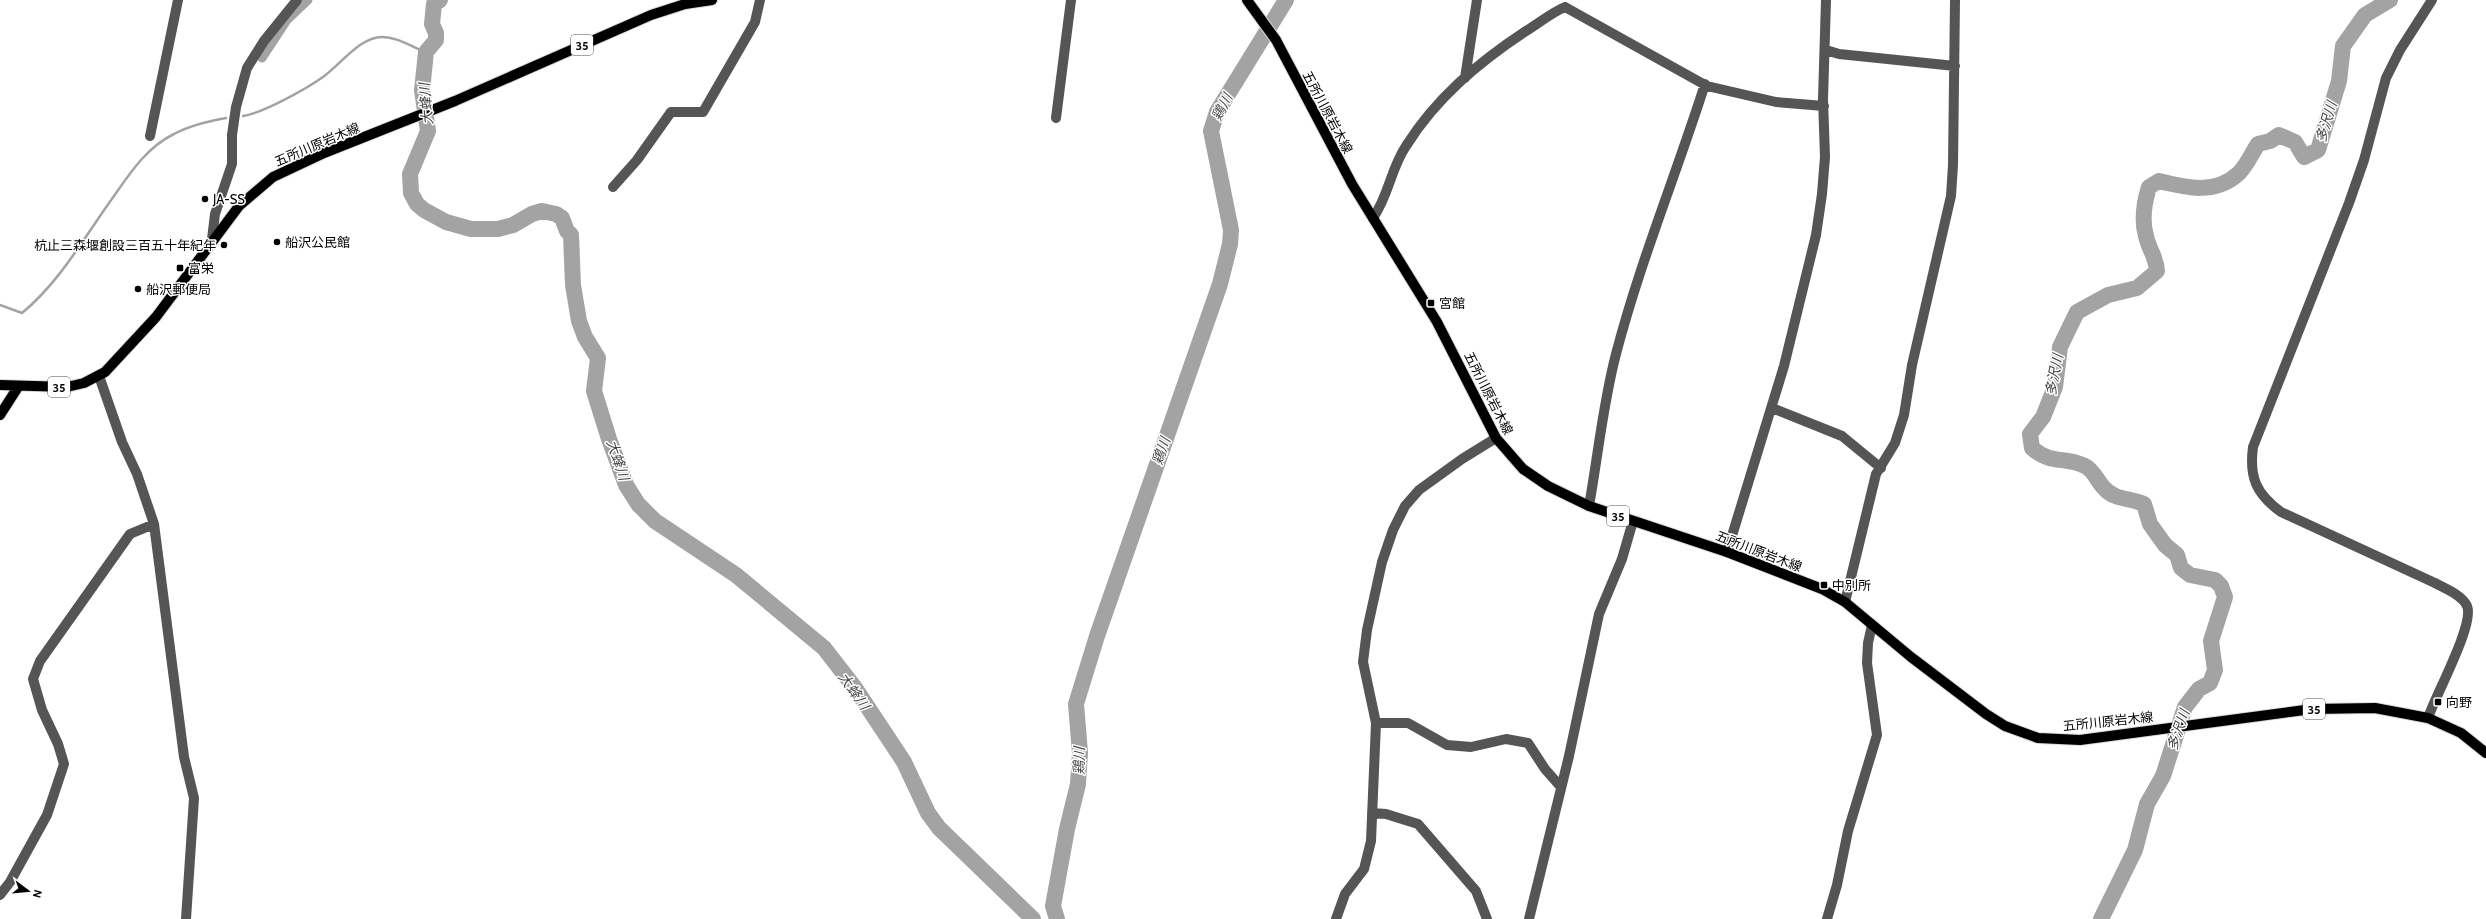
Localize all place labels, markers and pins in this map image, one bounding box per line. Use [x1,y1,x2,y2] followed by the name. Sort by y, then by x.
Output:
[212,191,245,207] place label: JA-SS
[200,194,210,204] marker: JA-SS
[285,234,350,250] place label: 船沢公民館
[34,237,216,253] place label: 杭止三森堰創設三百五十年紀年
[272,237,282,247] marker: 船沢公民館
[219,240,229,250] marker: 杭止三森堰創設三百五十年紀年
[188,260,214,276] place label: 富栄
[175,263,185,273] marker: 富栄
[146,281,211,297] place label: 船沢郵便局
[133,284,143,294] marker: 船沢郵便局
[1439,295,1465,311] place label: 宮館
[1426,298,1436,308] marker: 宮館
[1832,577,1871,593] place label: 中別所
[1819,580,1829,590] marker: 中別所
[2446,694,2472,710] place label: 向野
[2433,697,2443,707] marker: 向野

